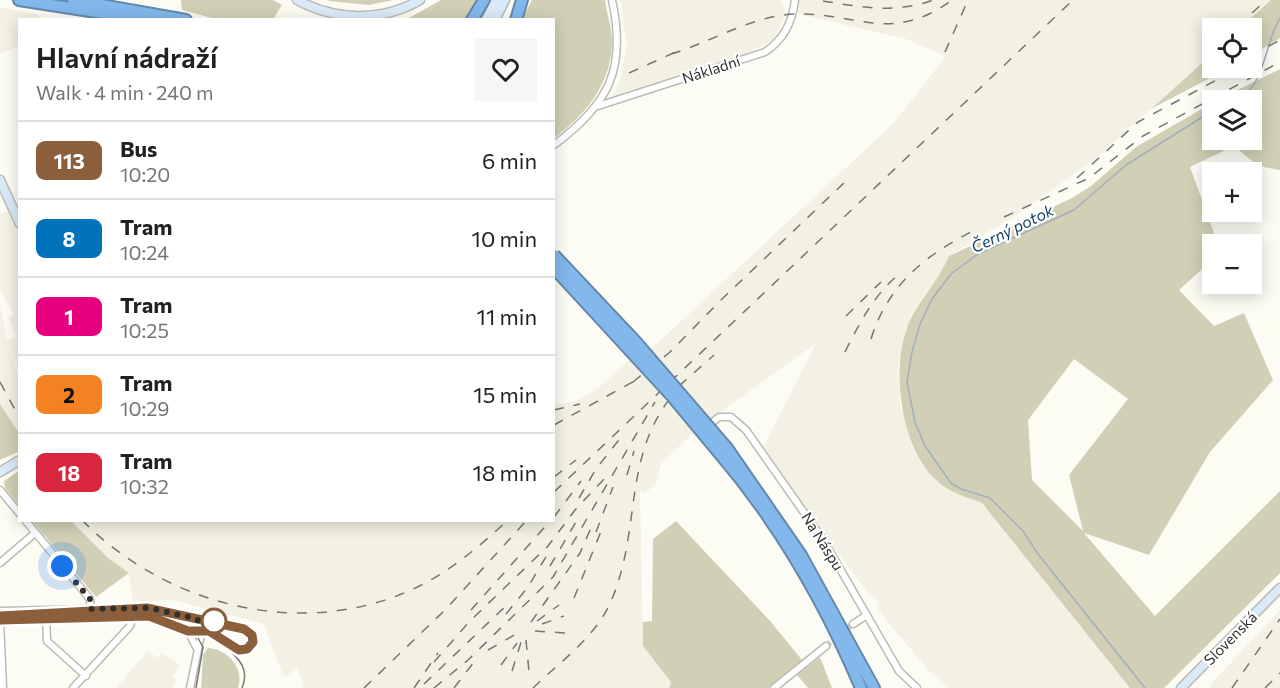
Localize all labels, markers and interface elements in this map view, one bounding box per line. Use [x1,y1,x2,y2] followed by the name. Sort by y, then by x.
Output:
[1202,18,1262,294] map controls
[1202,18,1262,78] button: locate
[474,38,537,101] button: heart
[36,40,218,74] text: Hlavní nádraží
[680,51,743,87] street label: Nákladní
[36,80,213,104] text: Walk · 4 min · 240 m
[1202,90,1262,150] button: layers
[120,135,157,162] text: Bus
[482,147,537,174] text: 6 min
[53,148,85,173] text: 113
[120,162,170,186] text: 10:20
[1202,162,1262,222] button: +
[968,200,1057,256] water label: Černý potok
[120,213,172,240] text: Tram
[472,225,537,252] text: 10 min
[63,226,76,251] text: 8
[1202,234,1262,294] button: −
[120,240,169,264] text: 10:24
[120,291,172,318] text: Tram
[477,303,537,330] text: 11 min
[64,304,74,329] text: 1
[120,318,169,342] text: 10:25
[120,369,172,396] text: Tram
[473,381,537,408] text: 15 min
[63,382,75,407] text: 2
[120,396,170,420] text: 10:29
[120,447,172,474] text: Tram
[473,459,537,486] text: 18 min
[58,460,80,485] text: 18
[120,474,169,498] text: 10:32
[798,509,848,573] street label: Na Náspu
[47,551,77,581] your location
[201,608,227,634] unlabelled marker
[1200,608,1260,668] street label: Slovenská

